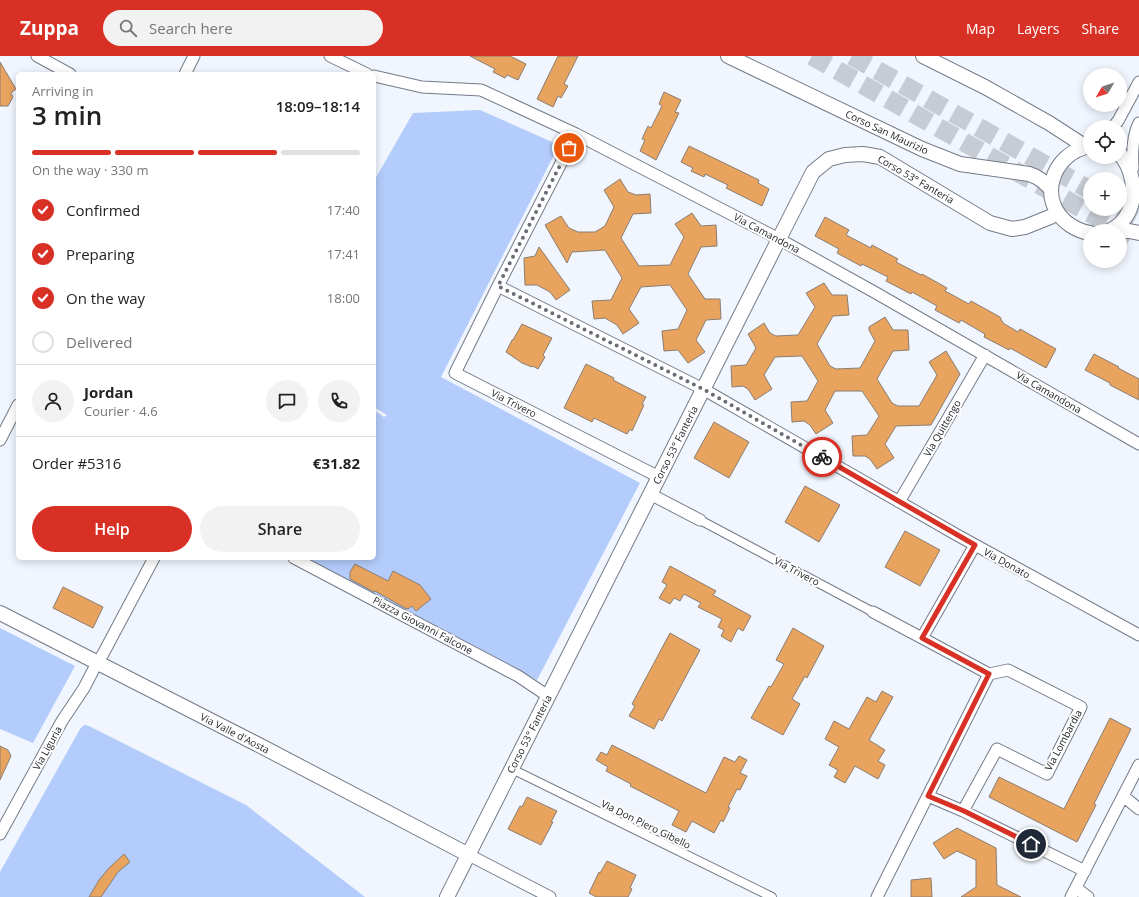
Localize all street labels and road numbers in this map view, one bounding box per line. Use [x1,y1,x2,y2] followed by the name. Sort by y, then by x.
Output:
[843,107,931,157] street label: Corso San Maurizio
[875,151,957,207] street label: Corso 53° Fanteria
[731,210,803,256] street label: Via Camandona
[1014,368,1084,416] street label: Via Camandona
[489,386,539,420] street label: Via Trivero
[920,397,964,459] street label: Via Quittengo
[649,403,701,487] street label: Corso 53° Fanteria
[981,544,1033,582] street label: Via Donato
[772,553,822,589] street label: Via Trivero
[371,593,476,657] street label: Piazza Giovanni Falcone
[503,692,555,776] street label: Corso 53° Fanteria
[1041,707,1085,773] street label: Via Lombardia
[198,710,272,756] street label: Via Valle d'Aosta
[29,724,65,772] street label: Via Liguria
[599,796,693,852] street label: Via Don Piero Gibello

